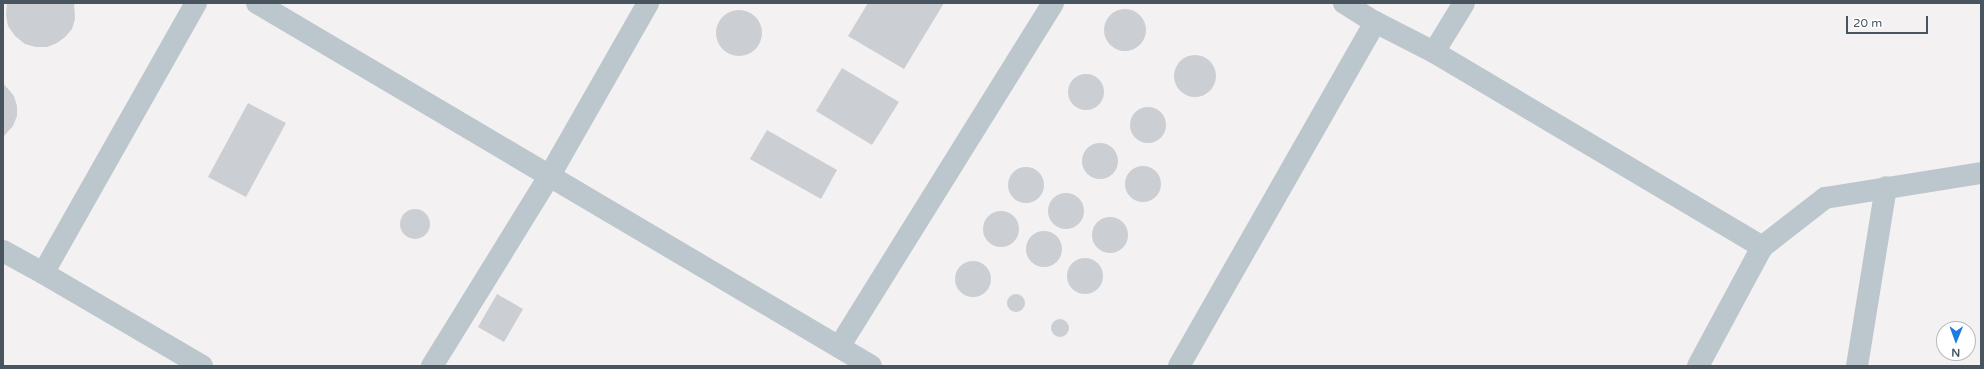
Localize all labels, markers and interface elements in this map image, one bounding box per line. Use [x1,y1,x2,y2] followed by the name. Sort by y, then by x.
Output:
[1848,8,1930,34] scale bar
[1853,16,1882,30] text: 20 m
[1936,321,1976,361] north arrow
[1951,346,1960,359] text: N

